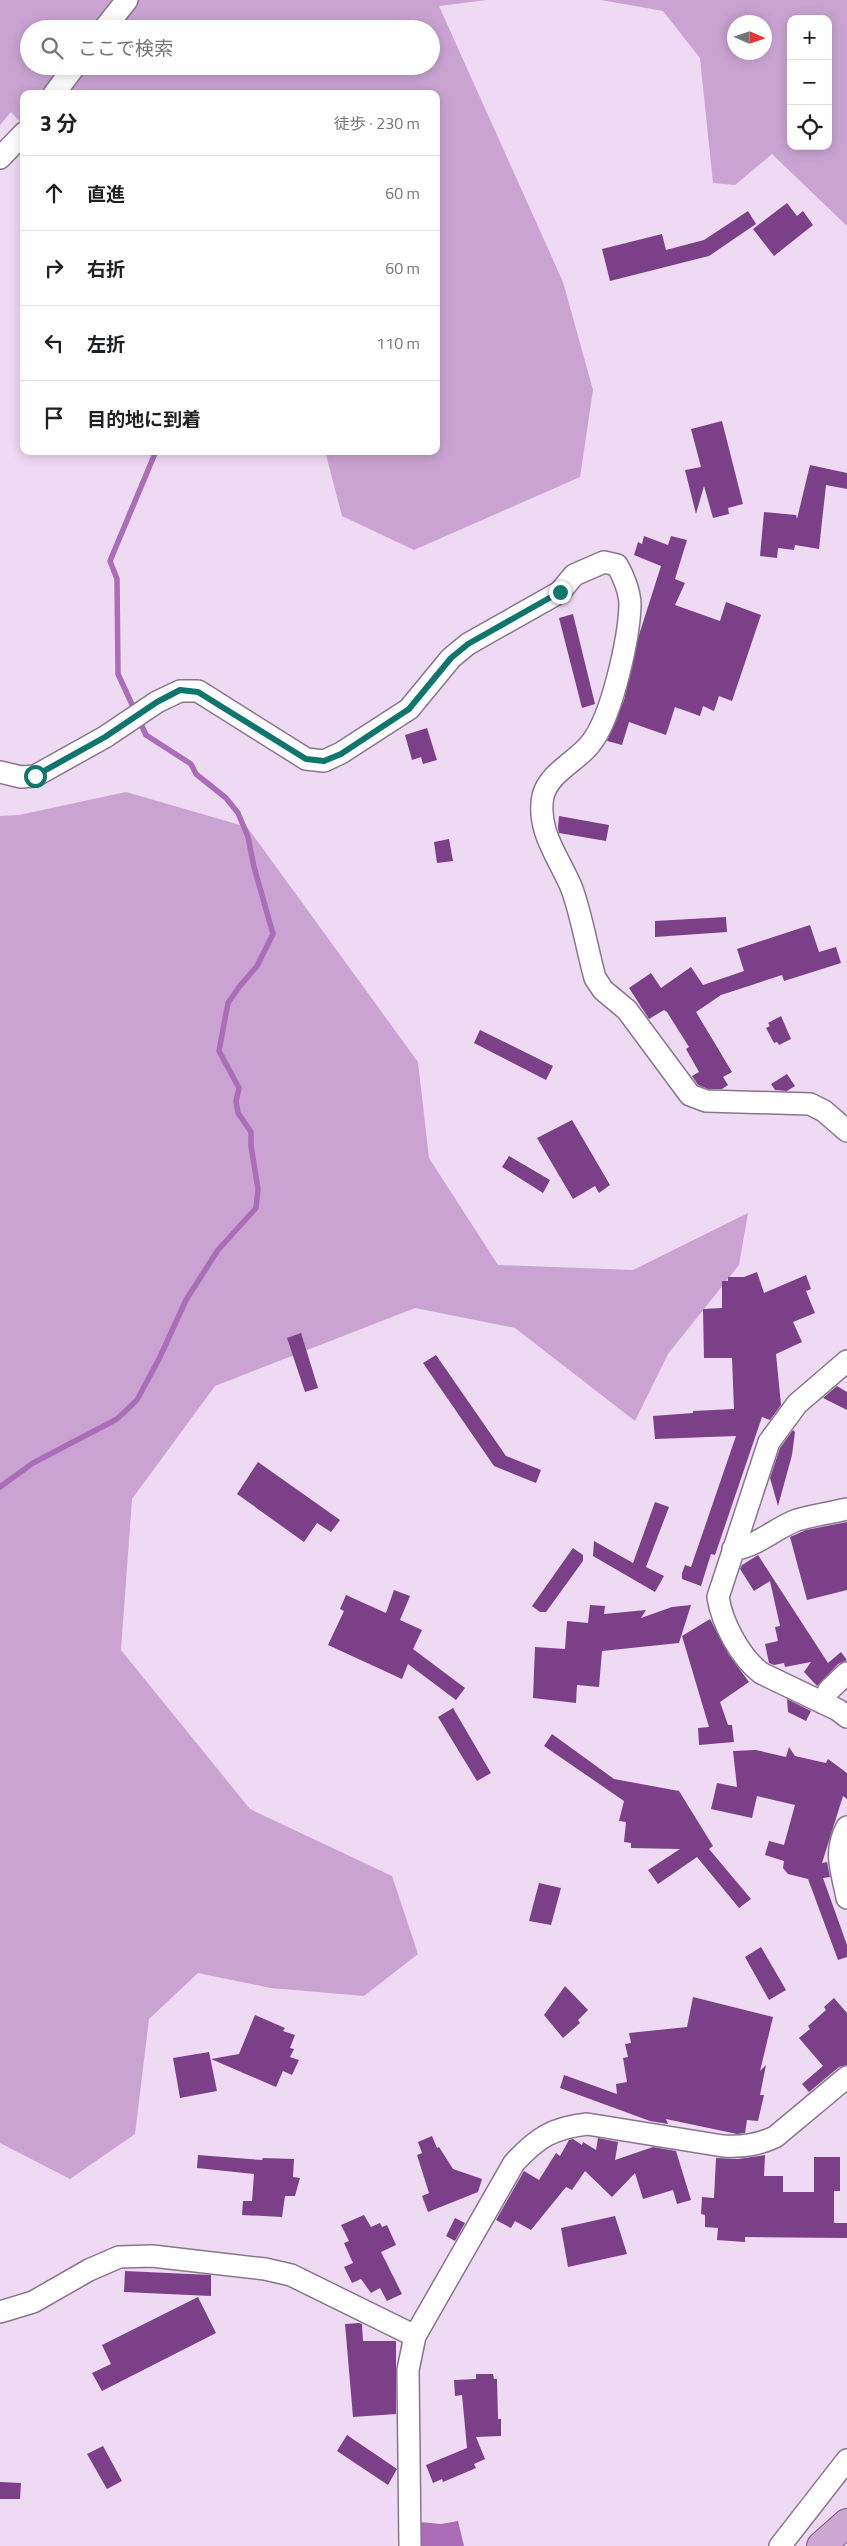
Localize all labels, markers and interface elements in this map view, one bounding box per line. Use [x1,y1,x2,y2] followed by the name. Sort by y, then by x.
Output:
[727,15,772,60] north arrow
[787,15,832,150] map controls
[787,15,832,60] button: +
[20,20,440,75] search box
[78,33,173,62] text: ここで検索
[38,34,66,62] icon: search
[787,60,832,105] button: −
[787,105,832,150] button: locate
[40,107,77,139] text: 3 分
[334,111,420,135] text: 徒歩 · 230 m
[40,179,68,207] icon: ahead
[87,179,125,208] text: 直進
[385,181,420,205] text: 60 m
[40,254,68,282] icon: right
[87,254,125,283] text: 右折
[385,256,420,280] text: 60 m
[40,329,68,357] icon: left
[87,329,125,358] text: 左折
[376,331,420,355] text: 110 m
[40,404,68,432] icon: arrive
[87,404,201,433] text: 目的地に到着
[549,581,572,604] route end
[24,765,47,788] route start

